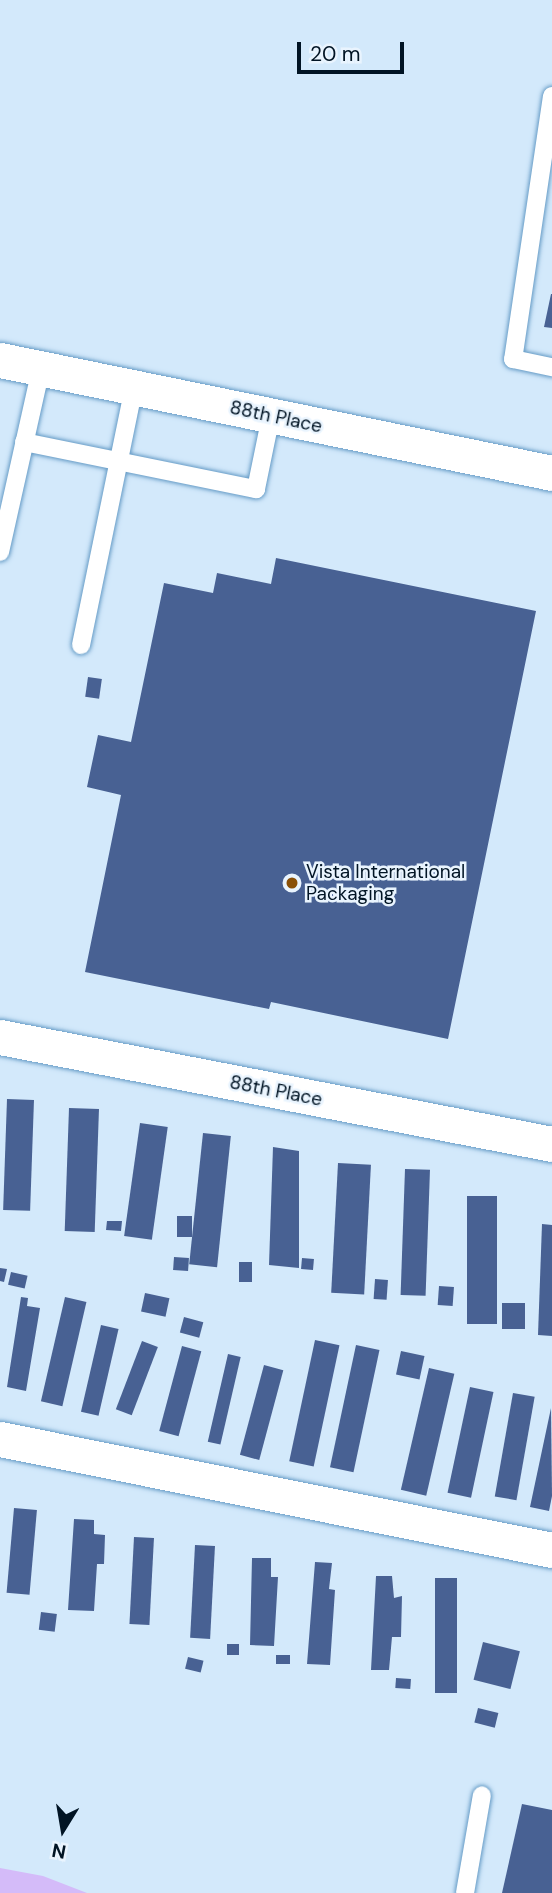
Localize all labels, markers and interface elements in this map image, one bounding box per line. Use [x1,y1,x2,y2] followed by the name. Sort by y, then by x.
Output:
[300,28,407,72] scale bar
[310,40,361,68] text: 20 m
[228,396,324,438] street label: 88th Place
[306,861,465,905] place label: Vista International Packaging
[284,875,300,891] marker: Vista International Packaging
[228,1071,324,1111] street label: 88th Place
[28,1795,98,1865] north arrow
[50,1838,68,1865] text: N

